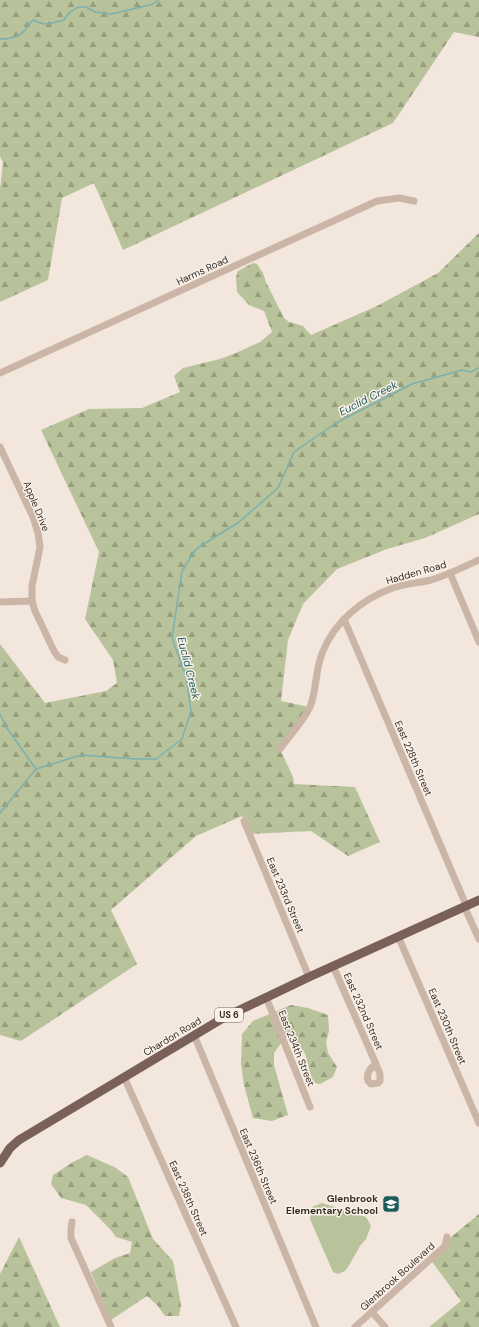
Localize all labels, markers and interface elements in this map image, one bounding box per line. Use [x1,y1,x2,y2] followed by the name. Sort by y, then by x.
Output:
[174,253,230,288] street label: Harms Road
[336,377,400,419] water label: Euclid Creek
[21,479,53,534] street label: Apple Drive
[384,558,448,587] street label: Hadden Road
[175,635,204,701] water label: Euclid Creek
[392,719,435,798] street label: East 228th Street
[264,855,307,935] street label: East 233rd Street
[341,971,386,1052] street label: East 232nd Street
[426,986,470,1066] street label: East 230th Street
[215,1008,243,1022] road number: US 6
[275,1008,318,1088] street label: East 234th Street
[141,1014,204,1059] street label: Chardon Road
[237,1126,280,1206] street label: East 236th Street
[166,1159,211,1238] street label: East 238th Street
[286,1192,378,1217] place label: Glenbrook Elementary School
[381,1194,401,1214] school or university icon: Glenbrook Elementary School
[357,1239,437,1313] street label: Glenbrook Boulevard

